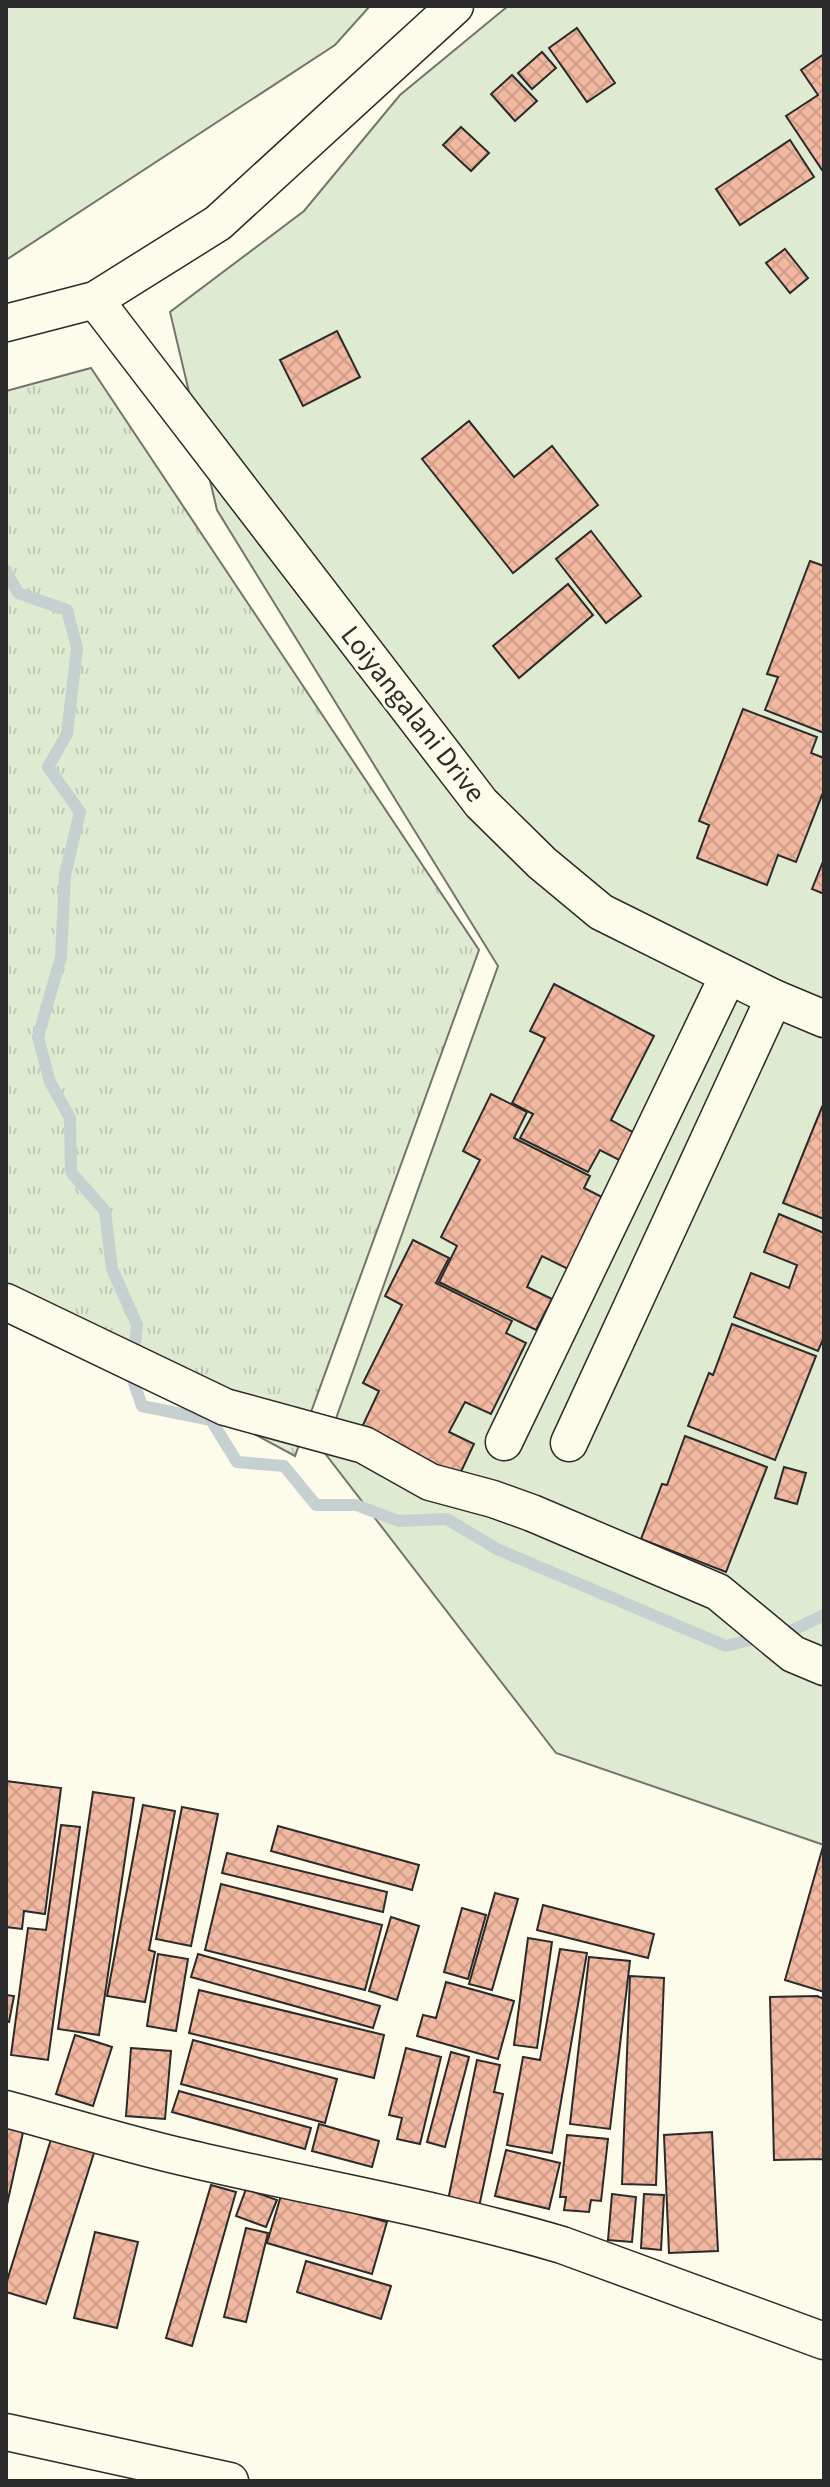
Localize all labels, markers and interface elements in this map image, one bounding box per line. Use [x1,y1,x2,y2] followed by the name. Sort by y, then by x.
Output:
[331,617,495,811] street label: Loiyangalani Drive

